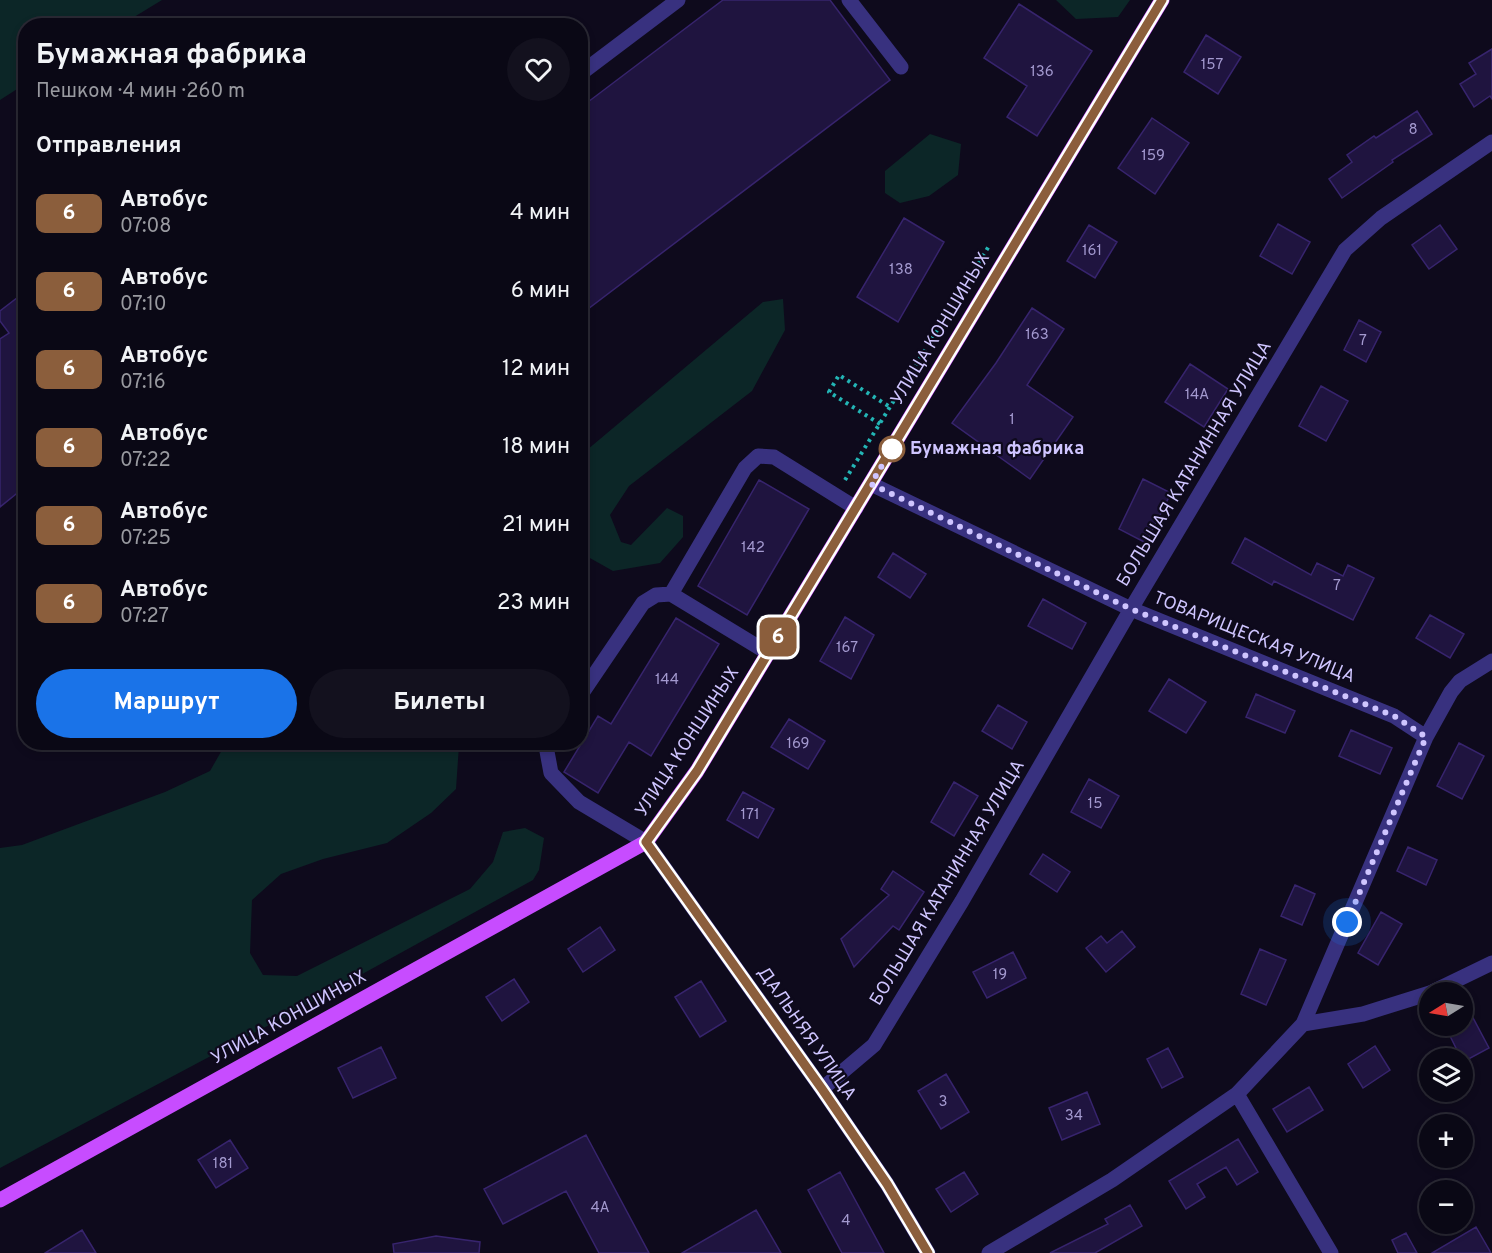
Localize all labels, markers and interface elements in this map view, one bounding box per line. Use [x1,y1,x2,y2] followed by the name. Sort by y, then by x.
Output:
[36,38,307,74] text: Бумажная фабрика
[507,38,570,101] button: heart
[1201,56,1223,75] house number: 157
[1030,63,1054,82] house number: 136
[36,79,245,105] text: Пешком · 4 мин · 260 m
[1408,121,1418,140] house number: 8
[36,133,181,160] text: Отправления
[1141,147,1165,166] house number: 159
[120,187,208,214] text: Автобус
[63,200,75,227] text: 6
[510,200,570,227] text: 4 мин
[120,214,171,240] text: 07:08
[1082,242,1102,261] house number: 161
[886,248,996,410] street label: УЛИЦА КОНШИНЫХ
[889,261,913,280] house number: 138
[120,265,208,292] text: Автобус
[63,278,75,305] text: 6
[511,278,570,305] text: 6 мин
[120,292,167,318] text: 07:10
[1025,326,1049,345] house number: 163
[1359,332,1367,351] house number: 7
[1112,337,1278,591] street label: БОЛЬШАЯ КАТАНИННАЯ УЛИЦА
[120,343,208,370] text: Автобус
[63,356,75,383] text: 6
[502,356,570,383] text: 12 мин
[120,370,166,396] text: 07:16
[1185,386,1209,405] house number: 14А
[1009,411,1015,430] house number: 1
[120,421,208,448] text: Автобус
[63,434,75,461] text: 6
[502,434,570,461] text: 18 мин
[879,436,905,462] marker: Бумажная фабрика
[910,438,1084,461] place label: Бумажная фабрика
[120,448,171,474] text: 07:22
[120,499,208,526] text: Автобус
[63,512,75,539] text: 6
[502,512,570,539] text: 21 мин
[120,526,171,552] text: 07:25
[741,539,765,558] house number: 142
[120,577,208,604] text: Автобус
[1333,577,1341,596] house number: 7
[1150,587,1358,689] street label: ТОВАРИЩЕСКАЯ УЛИЦА
[63,590,75,617] text: 6
[497,590,570,617] text: 23 мин
[120,604,169,630] text: 07:27
[758,618,798,656] line badge: 6
[772,624,784,651] text: 6
[836,639,858,658] house number: 167
[631,663,745,821] street label: УЛИЦА КОНШИНЫХ
[36,669,297,738] button: Маршрут
[309,669,570,738] button: Билеты
[655,671,679,690] house number: 144
[787,735,809,754] house number: 169
[865,756,1031,1010] street label: БОЛЬШАЯ КАТАНИННАЯ УЛИЦА
[1088,795,1102,814] house number: 15
[740,806,760,825] house number: 171
[1332,907,1362,937] your location
[751,963,861,1105] street label: ДАЛЬНЯЯ УЛИЦА
[207,966,371,1070] street label: УЛИЦА КОНШИНЫХ
[993,966,1007,985] house number: 19
[1419,982,1473,1036] north arrow
[1419,982,1473,1234] map controls
[1419,1048,1473,1102] button: layers
[938,1093,948,1112] house number: 3
[1065,1107,1083,1126] house number: 34
[1419,1114,1473,1168] button: +
[213,1155,233,1174] house number: 181
[1419,1180,1473,1234] button: −
[590,1199,610,1218] house number: 4А
[841,1212,851,1231] house number: 4

